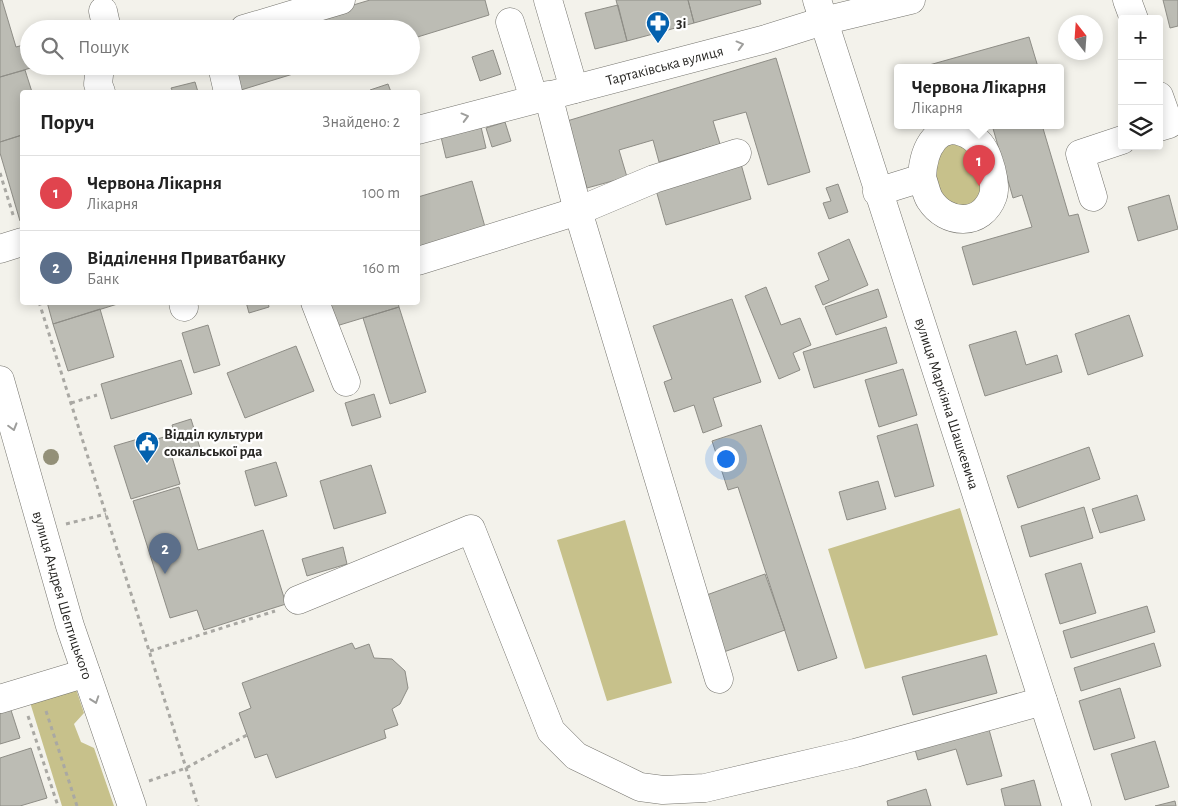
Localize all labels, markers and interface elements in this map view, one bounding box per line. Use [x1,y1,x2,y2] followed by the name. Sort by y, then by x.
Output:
[645,10,671,44] pharmacy icon: 3і
[1058,15,1103,60] north arrow
[1118,15,1163,150] map controls
[1118,15,1163,60] button: +
[676,16,686,31] place label: 3і
[20,20,420,75] search box
[38,34,66,62] icon: search
[78,38,129,57] text: Пошук
[736,41,744,51] one-way arrow
[605,43,725,88] street label: Тартаківська вулиця
[1118,60,1163,105] button: −
[894,64,1064,129] popup
[912,78,1046,97] text: Червона Лікарня
[912,100,963,116] text: Лікарня
[1118,105,1163,150] button: layers
[40,112,94,133] text: Поруч
[460,113,468,123] one-way arrow
[322,114,400,130] text: Знайдено: 2
[963,145,995,186] pin: 1
[87,174,222,193] text: Червона Лікарня
[53,185,59,201] text: 1
[362,185,400,201] text: 100 m
[87,196,138,212] text: Лікарня
[87,249,286,268] text: Відділення Приватбанку
[52,260,60,276] text: 2
[363,260,400,276] text: 160 m
[87,271,119,287] text: Банк
[912,316,981,491] street label: вулиця Маркіяна Шашкевича
[8,423,18,431] one-way arrow
[164,427,263,459] place label: Відділ культури сокальської рда
[134,430,160,464] public building icon: Відділ культури сокальської рда
[713,446,739,472] your location
[30,509,95,681] street label: вулиця Андрея Шептицького
[149,533,181,574] pin: 2
[90,695,100,704] one-way arrow

